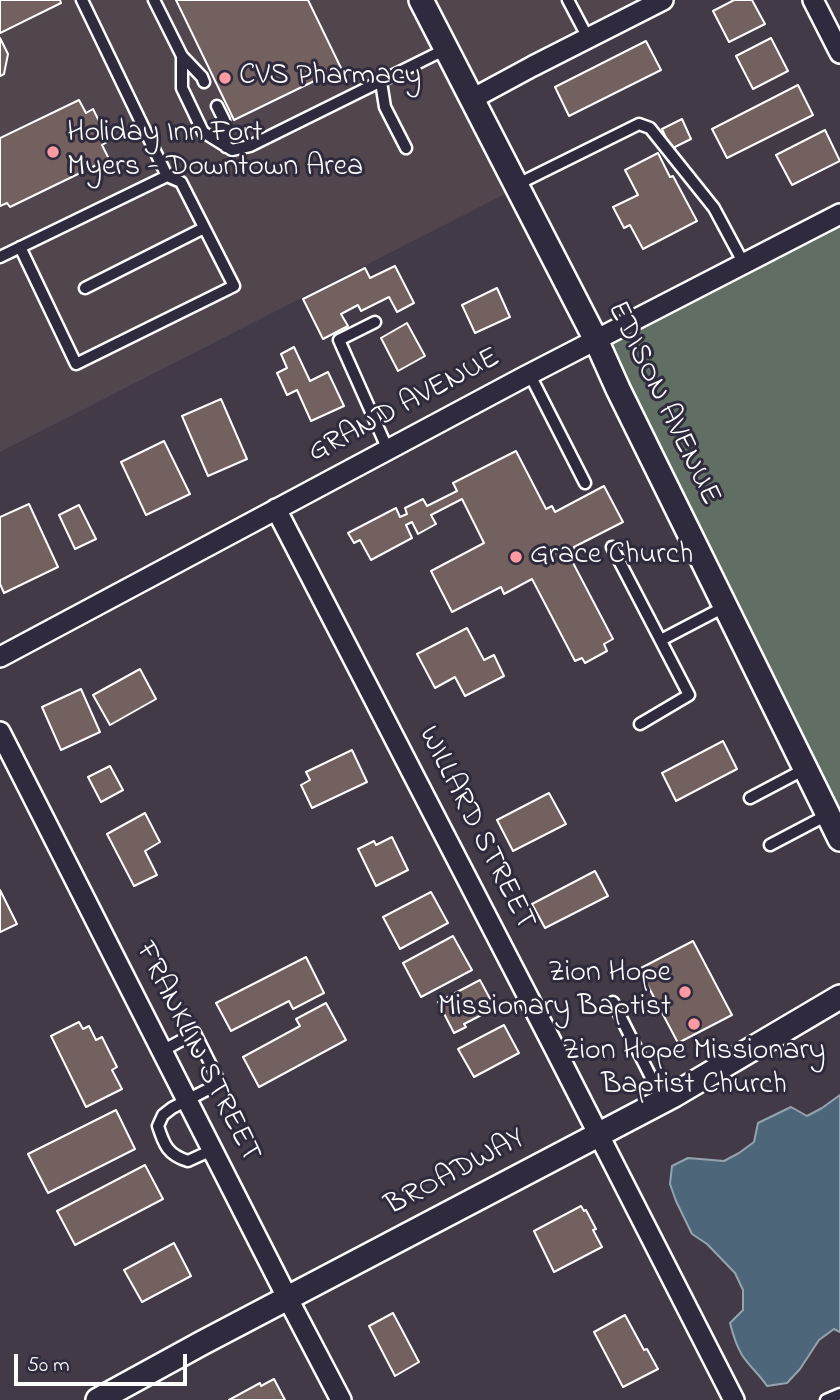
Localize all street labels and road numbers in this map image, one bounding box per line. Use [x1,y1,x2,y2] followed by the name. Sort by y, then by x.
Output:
[597,296,727,512] street label: EDISON AVENUE
[303,341,507,473] street label: GRAND AVENUE
[408,721,542,937] street label: WILLARD STREET
[125,937,267,1169] street label: FRANKLIN STREET
[380,1122,532,1226] street label: BROADWAY

